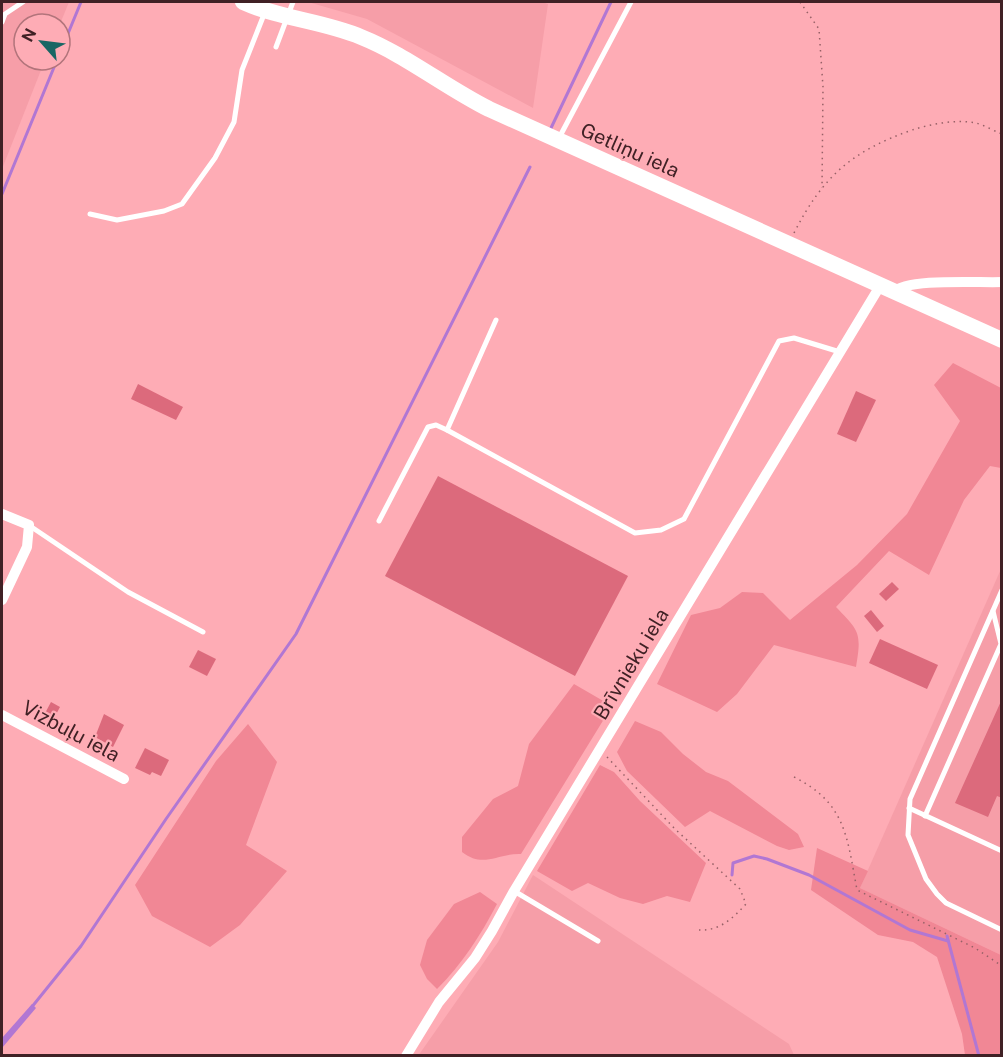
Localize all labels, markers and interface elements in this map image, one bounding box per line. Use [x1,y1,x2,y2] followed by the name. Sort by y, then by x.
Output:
[12,12,72,72] north arrow
[18,25,41,45] text: N
[577,118,683,182] street label: Getliņu iela
[588,604,674,724] street label: Brīvnieku iela
[18,695,124,767] street label: Vizbuļu iela

